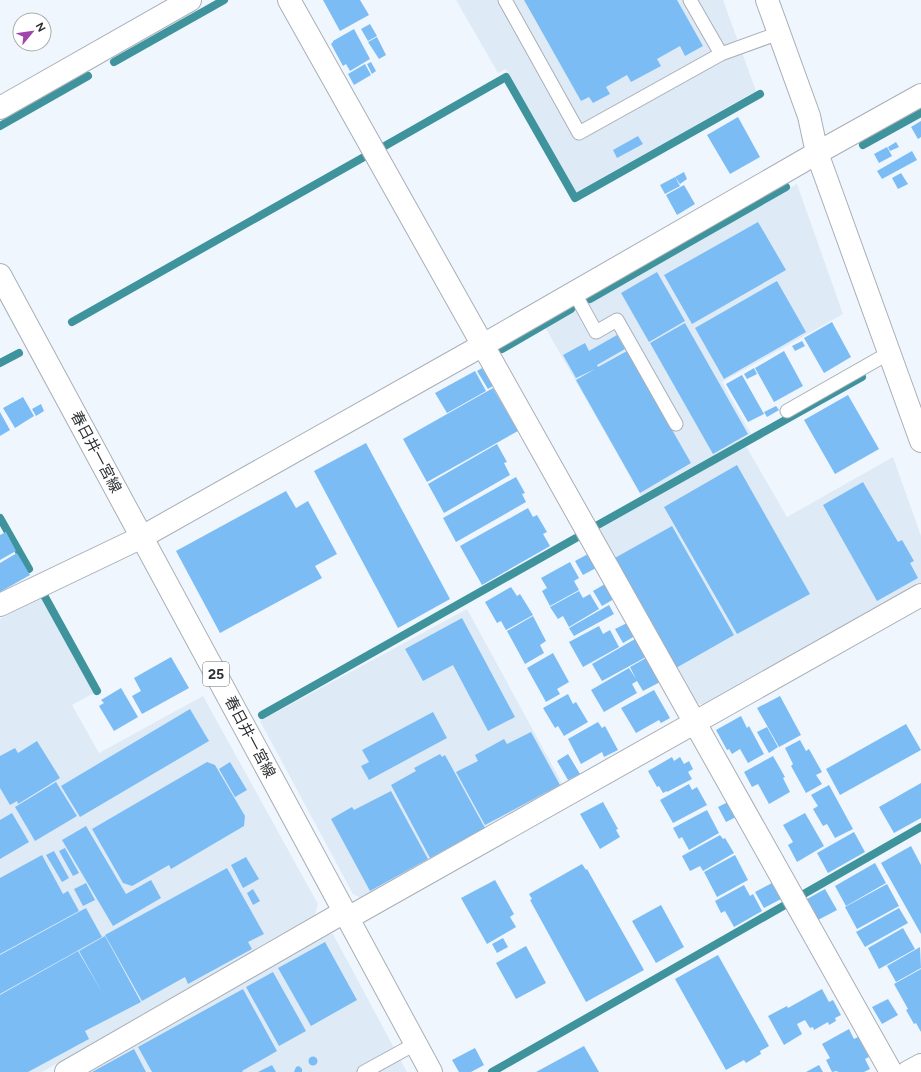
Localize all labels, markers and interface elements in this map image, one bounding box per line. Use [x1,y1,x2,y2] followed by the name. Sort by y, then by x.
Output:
[12,12,52,52] north arrow
[33,21,48,34] text: N
[67,408,125,496] street label: 春日井一宮線
[203,662,229,686] road number: 25
[221,693,279,781] street label: 春日井一宮線

